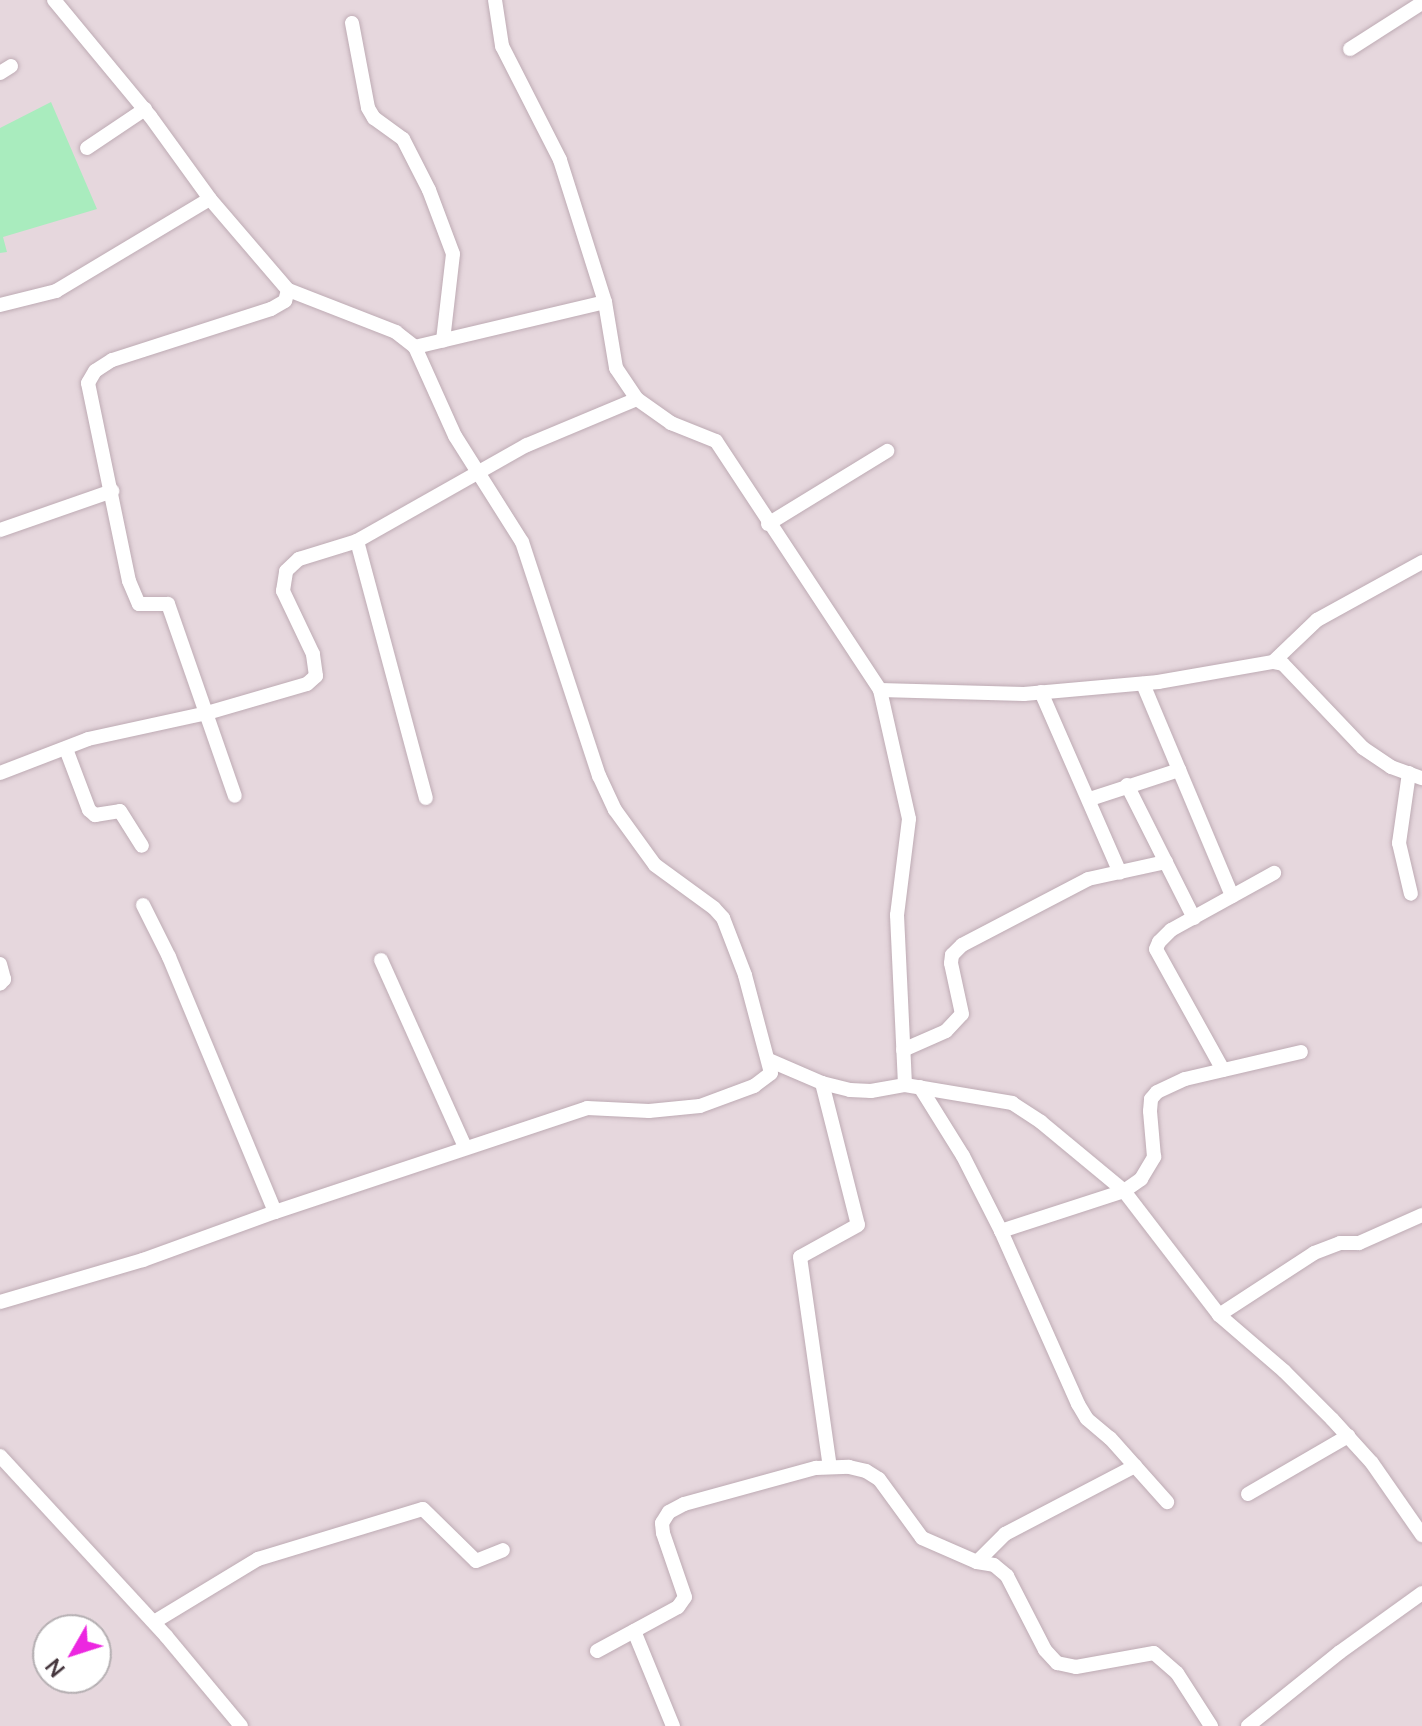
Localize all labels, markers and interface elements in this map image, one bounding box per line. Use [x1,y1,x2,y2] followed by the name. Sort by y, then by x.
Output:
[32,1614,112,1694] north arrow
[38,1652,72,1683] text: N

